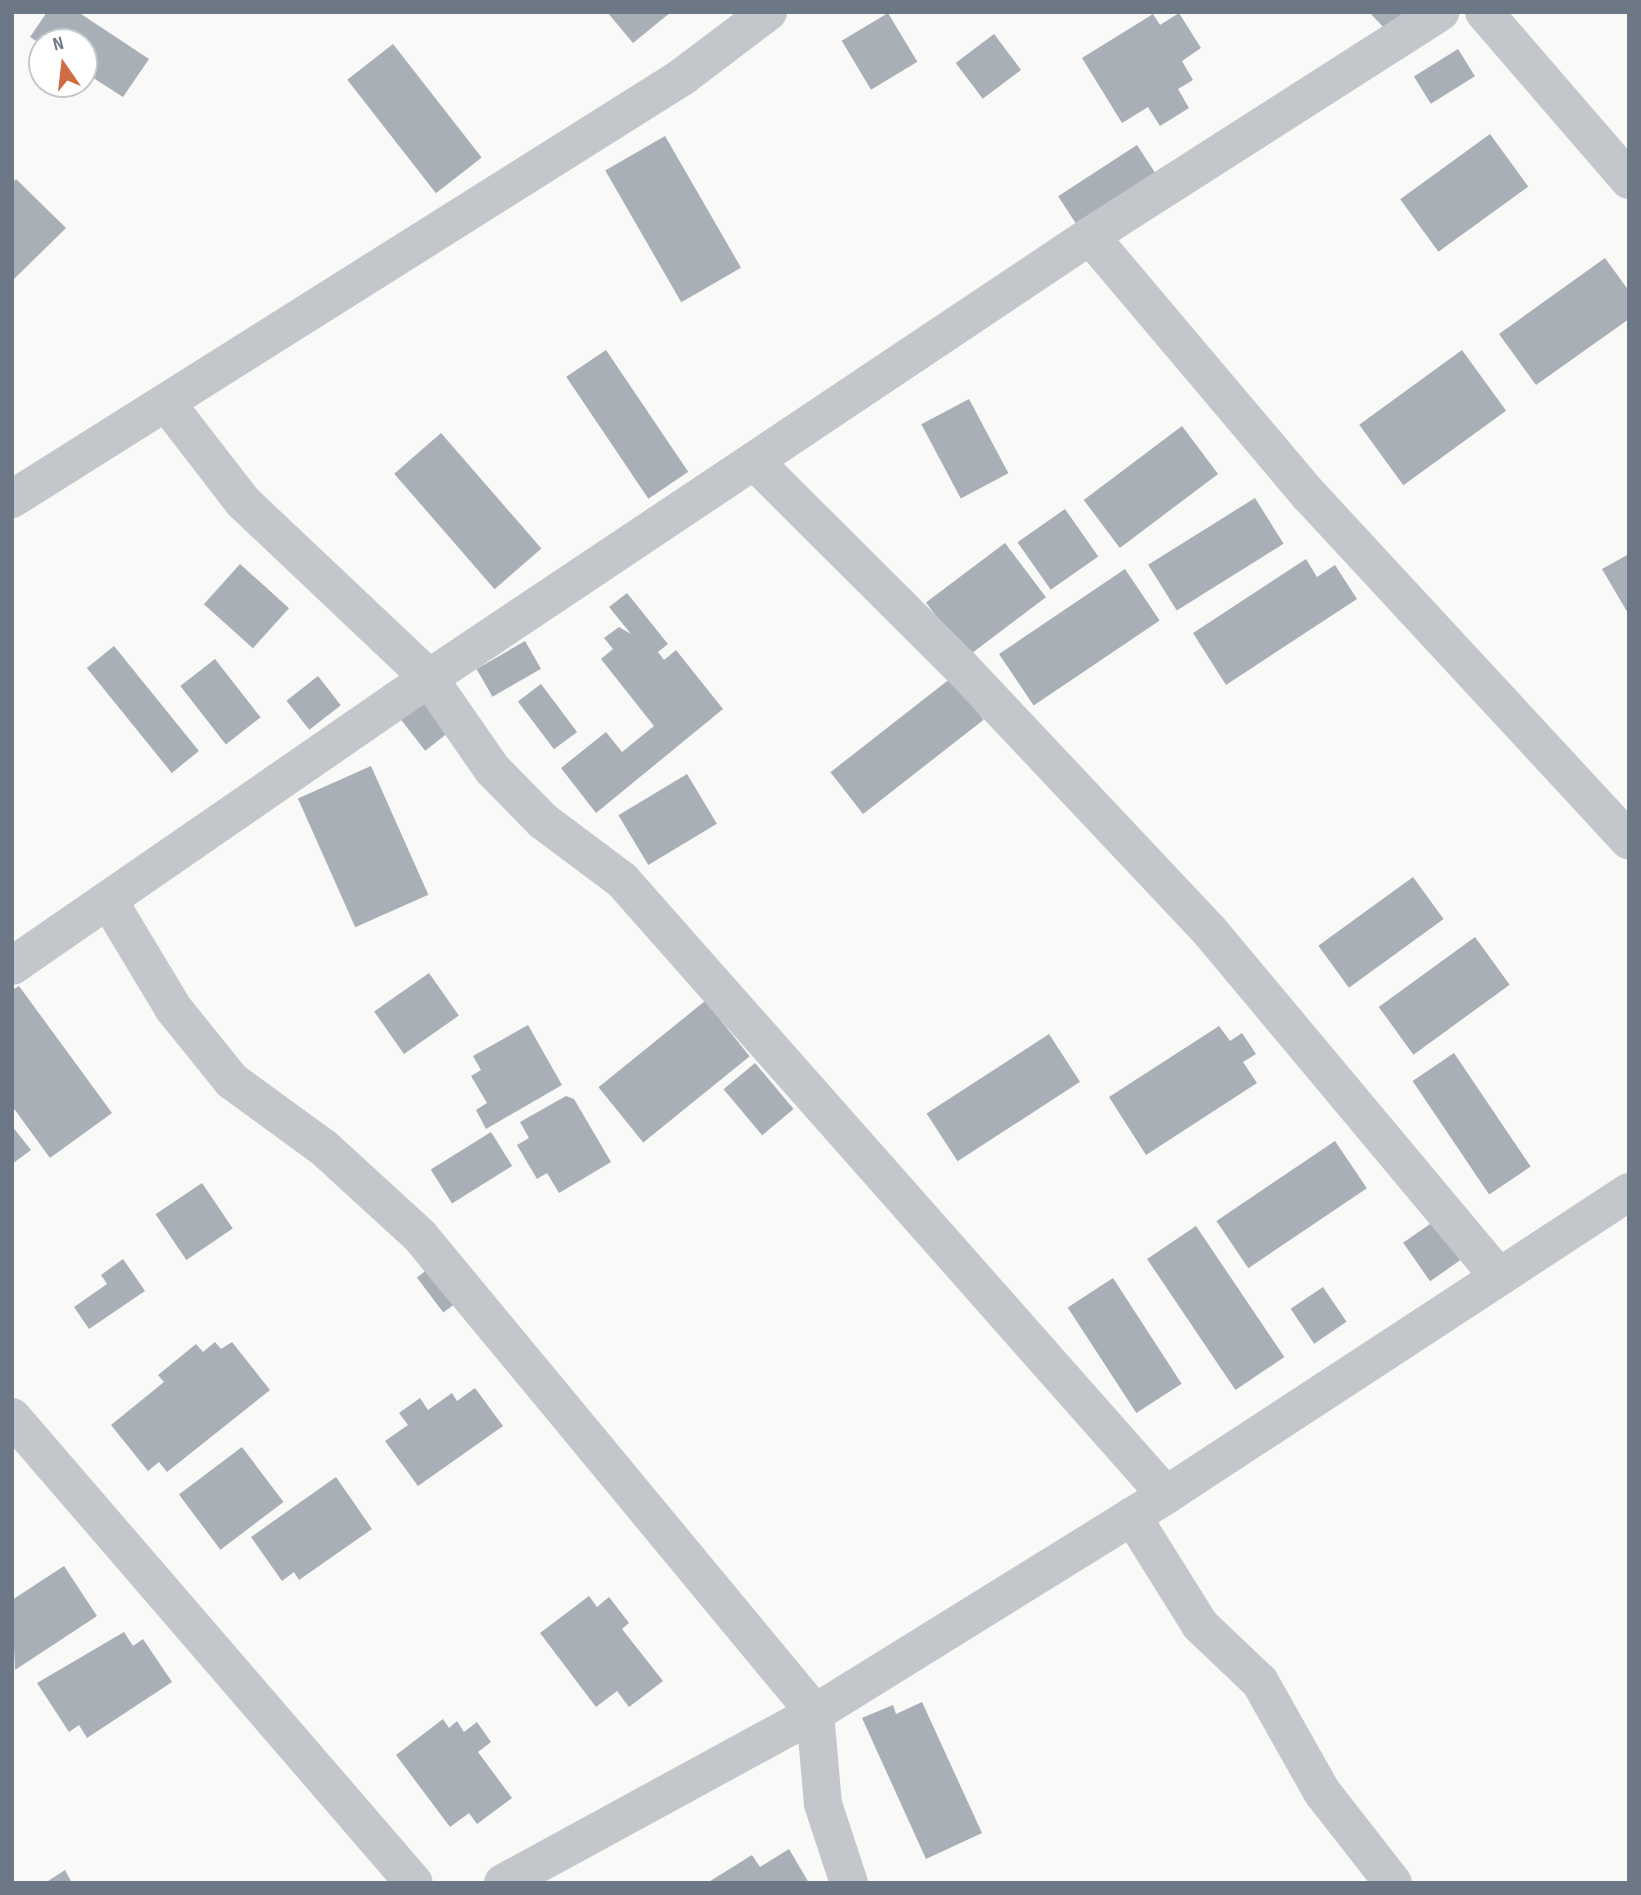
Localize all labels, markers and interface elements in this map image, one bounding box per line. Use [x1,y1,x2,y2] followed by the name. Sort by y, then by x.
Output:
[28,28,98,98] north arrow
[51,32,66,56] text: N

